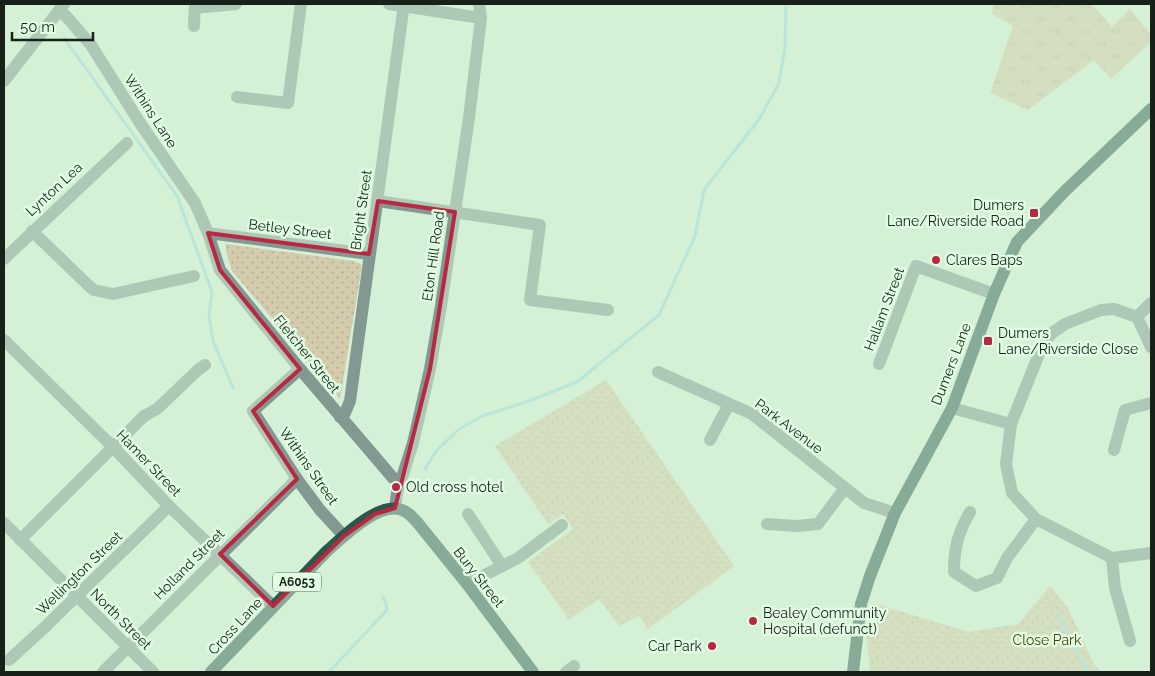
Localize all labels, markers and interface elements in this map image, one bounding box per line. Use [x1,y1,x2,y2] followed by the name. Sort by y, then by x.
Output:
[12,10,94,42] scale bar
[20,18,55,36] text: 50 m
[121,71,181,151] street label: Withins Lane
[23,159,85,219] street label: Lynton Lea
[347,168,375,251] street label: Bright Street
[887,197,1024,229] place label: Dumers Lane/Riverside Road
[1028,207,1040,219] marker: Dumers Lane/Riverside Road
[419,210,447,302] street label: Eton Hill Road
[248,216,333,242] street label: Betley Street
[946,252,1023,268] place label: Clares Baps
[930,254,942,266] marker: Clares Baps
[861,265,907,353] street label: Hallam Street
[271,312,344,397] street label: Fletcher Street
[928,321,974,407] street label: Dumers Lane
[998,325,1138,357] place label: Dumers Lane/Riverside Close
[982,335,994,347] marker: Dumers Lane/Riverside Close
[752,395,826,457] street label: Park Avenue
[276,424,342,508] street label: Withins Street
[113,427,185,500] street label: Hamer Street
[406,479,504,495] place label: Old cross hotel
[390,481,402,493] marker: Old cross hotel
[150,525,228,603] street label: Holland Street
[33,528,125,618] street label: Wellington Street
[450,544,508,611] street label: Bury Street
[273,572,321,592] road number: A6053
[87,585,155,653] street label: North Street
[205,594,265,658] street label: Cross Lane
[763,605,887,637] place label: Bealey Community Hospital (defunct)
[747,615,759,627] marker: Bealey Community Hospital (defunct)
[1013,632,1082,648] park label: Close Park
[648,638,703,654] place label: Car Park
[706,640,718,652] marker: Car Park

